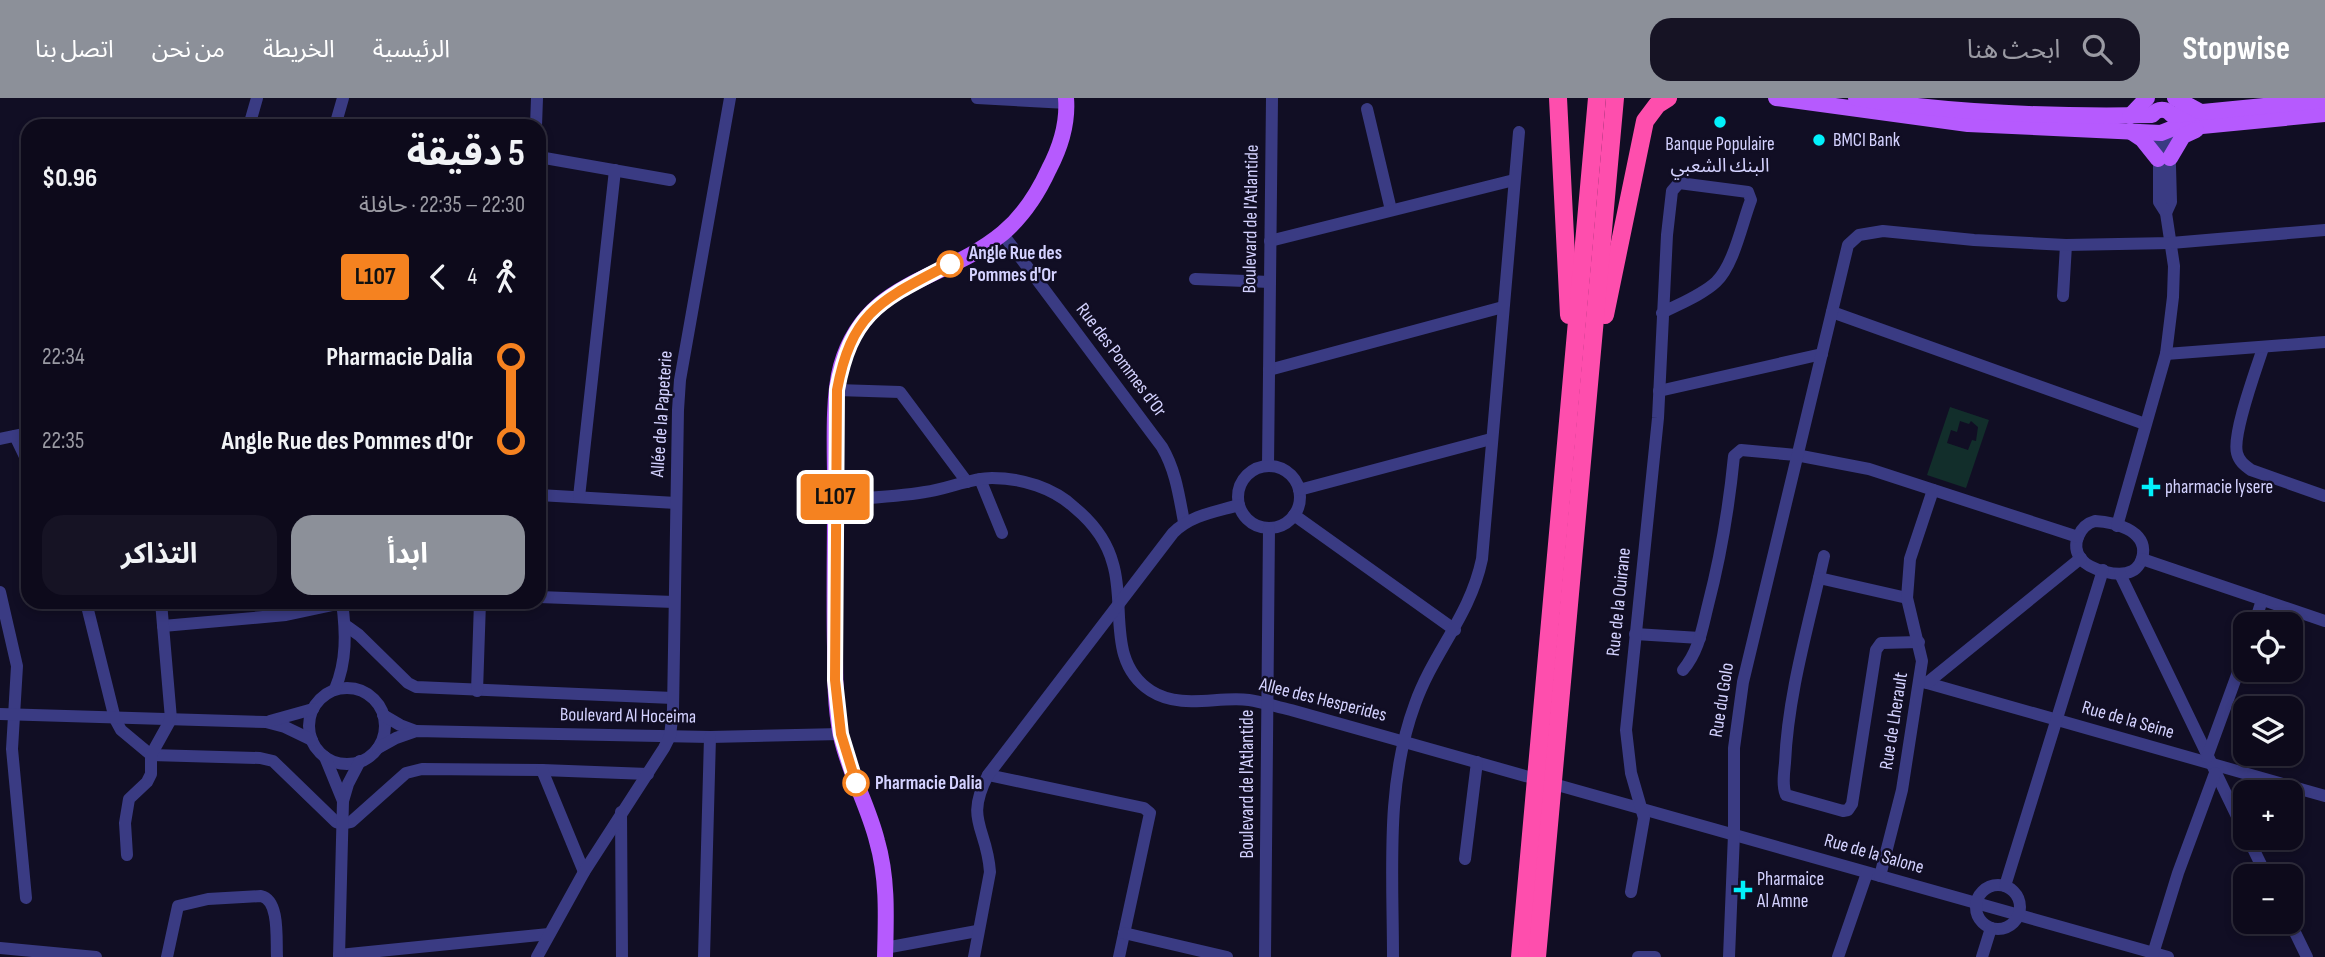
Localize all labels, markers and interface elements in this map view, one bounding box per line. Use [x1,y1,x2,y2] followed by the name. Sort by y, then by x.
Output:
[1650,18,2140,81] search box
[2182,29,2290,69] text: Stopwise
[2078,30,2116,68] icon: search
[35,35,114,64] text: اتصل بنا
[152,35,225,64] text: من نحن
[263,35,335,64] text: الخريطة
[373,35,450,64] text: الرئيسية
[1967,35,2060,66] text: ابحث هنا
[1712,114,1728,130] marker: Banque Populaire البنك الشعبي
[1833,129,1901,152] place label: BMCI Bank
[407,131,525,176] text: 5 دقيقة
[1811,132,1827,148] marker: BMCI Bank
[1665,133,1775,180] place label: Banque Populaire البنك الشعبي
[1238,144,1264,294] street label: Boulevard de l'Atlantide
[42,163,97,194] text: $0.96
[359,191,525,219] text: 22:30 – 22:35 · حافلة
[968,242,1062,287] place label: Angle Rue des Pommes d'Or
[937,251,963,277] marker: Angle Rue des Pommes d'Or
[419,258,457,296] icon: back
[487,258,525,296] icon: walk
[355,262,395,291] text: L107
[467,263,477,291] text: 4
[1071,299,1172,422] street label: Rue des Pommes d'Or
[326,342,473,373] text: Pharmacie Dalia
[42,343,85,371] text: 22:34
[646,350,678,479] street label: Allée de la Papeterie
[221,426,473,457] text: Angle Rue des Pommes d'Or
[42,427,84,455] text: 22:35
[786,474,884,520] line badge: L107
[2165,476,2273,499] place label: pharmacie lysere
[2143,479,2159,495] marker: pharmacie lysere
[815,482,855,511] text: L107
[42,515,277,595] button: التذاكر
[291,515,525,595] button: ابدأ
[1602,547,1636,657] street label: Rue de la Ouirane
[2233,612,2303,934] map controls
[2233,612,2303,682] button: locate
[1705,661,1739,739] street label: Rue du Golo
[1875,670,1913,771] street label: Rue de Lherault
[1256,673,1389,727] street label: Allee des Hesperides
[2079,696,2177,744] street label: Rue de la Seine
[2233,696,2303,766] button: layers
[560,703,696,729] street label: Boulevard Al Hoceima
[1236,710,1259,858] street label: Boulevard de l'Atlantide
[843,770,869,796] marker: Pharmacie Dalia
[875,772,982,795] place label: Pharmacie Dalia
[2233,780,2303,850] button: +
[1822,829,1926,879] street label: Rue de la Salone
[2233,864,2303,934] button: −
[1756,868,1824,913] place label: Pharmaice Al Amne
[1735,882,1751,898] marker: Pharmaice Al Amne

